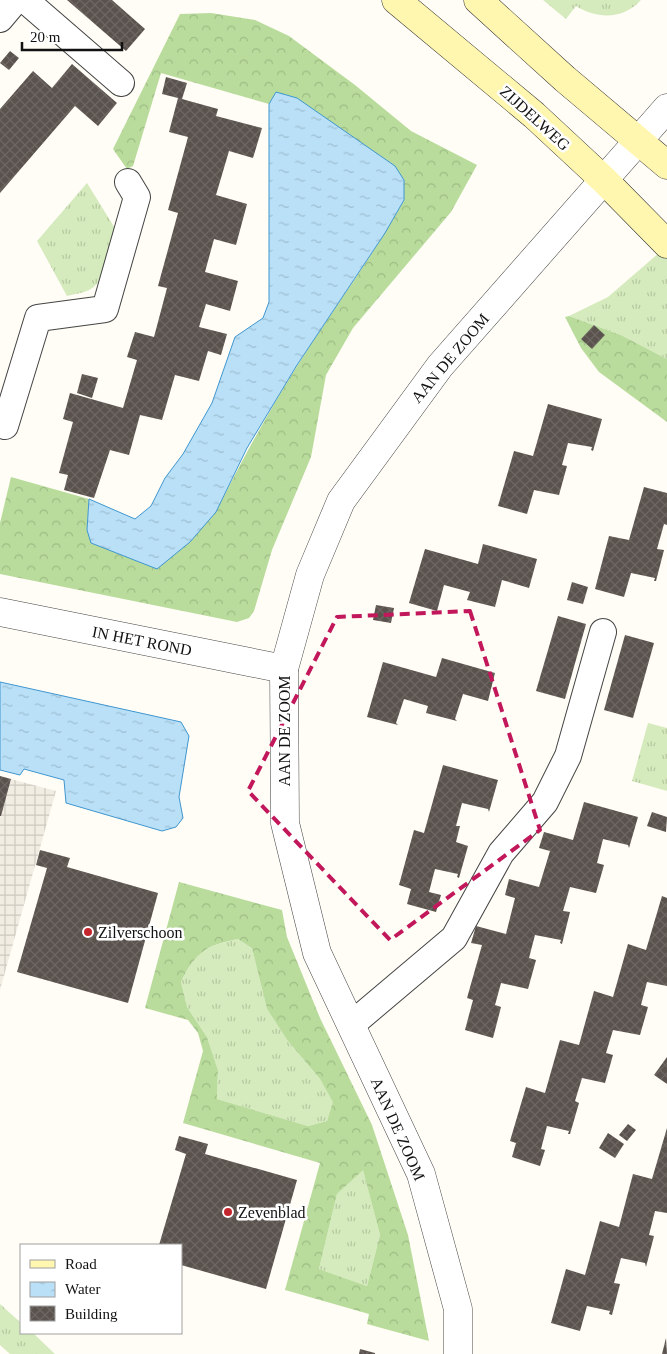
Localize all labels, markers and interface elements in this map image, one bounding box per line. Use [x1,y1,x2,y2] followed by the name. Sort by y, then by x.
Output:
[22,20,122,52] scale bar
[30,29,61,45] text: 20 m
[497,82,574,154] street label: ZIJDELWEG
[408,310,492,406] street label: AAN DE ZOOM
[91,623,193,659] street label: IN HET ROND
[276,675,293,787] street label: AAN DE ZOOM
[98,924,182,941] place label: Zilverschoon
[82,926,94,938] marker: Zilverschoon
[368,1075,428,1183] street label: AAN DE ZOOM
[238,1204,306,1221] place label: Zevenblad
[222,1206,234,1218] marker: Zevenblad
[20,1244,182,1334] legend
[65,1256,97,1272] text: Road
[65,1281,100,1297] text: Water
[65,1306,118,1322] text: Building

